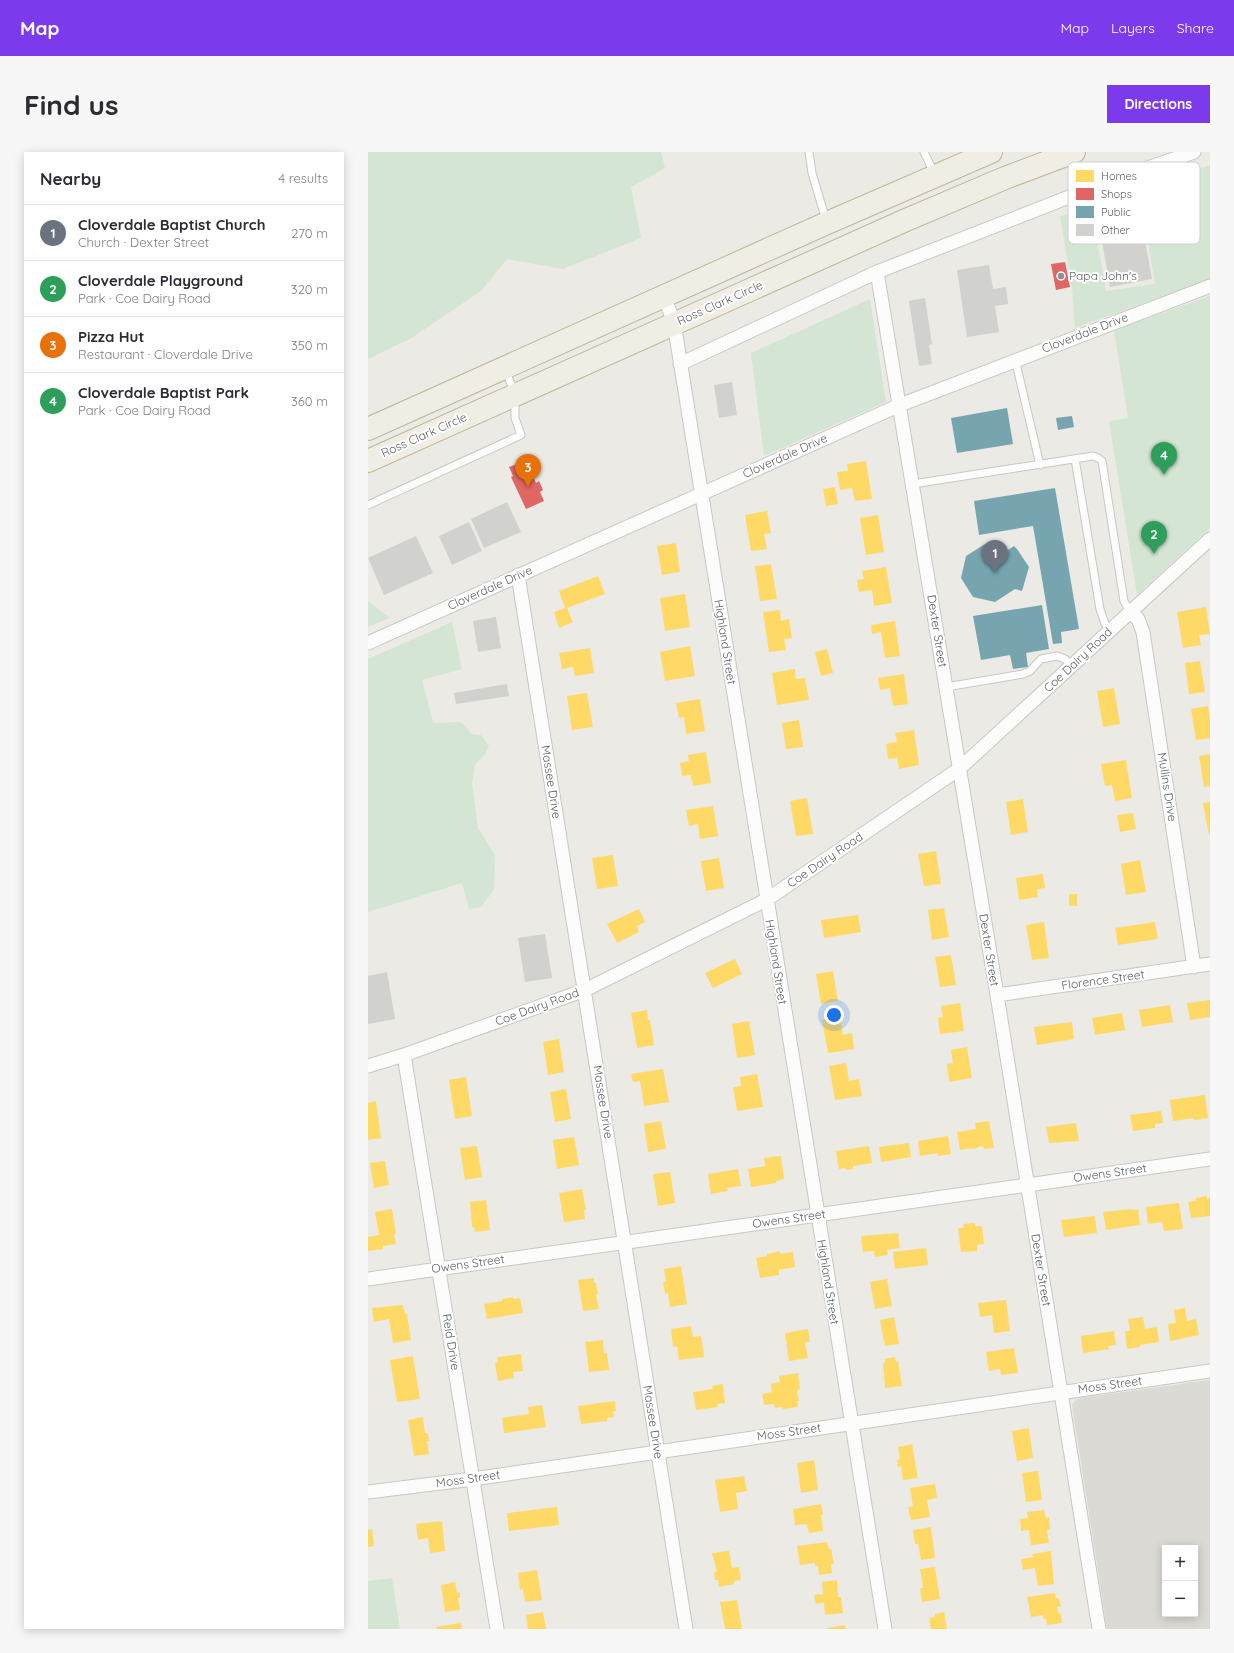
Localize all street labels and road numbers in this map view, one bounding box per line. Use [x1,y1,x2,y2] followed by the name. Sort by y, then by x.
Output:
[675,277,765,328] street label: Ross Clark Circle
[1040,309,1130,356] street label: Cloverdale Drive
[379,409,469,460] street label: Ross Clark Circle
[740,430,830,481] street label: Cloverdale Drive
[445,562,535,613] street label: Cloverdale Drive
[924,594,951,668] street label: Dexter Street
[711,598,740,685] street label: Highland Street
[1040,624,1115,695] street label: Coe Dairy Road
[538,744,565,820] street label: Massee Drive
[1155,751,1180,823] street label: Mullins Drive
[784,829,865,890] street label: Coe Dairy Road
[976,913,1003,987] street label: Dexter Street
[762,918,791,1005] street label: Highland Street
[1060,966,1145,993] street label: Florence Street
[493,984,581,1029] street label: Coe Dairy Road
[590,1064,617,1140] street label: Massee Drive
[1072,1160,1147,1185] street label: Owens Street
[751,1206,826,1231] street label: Owens Street
[1028,1233,1055,1307] street label: Dexter Street
[814,1238,843,1325] street label: Highland Street
[430,1251,505,1276] street label: Owens Street
[440,1313,463,1371] street label: Reid Drive
[1077,1373,1143,1396] street label: Moss Street
[640,1384,667,1460] street label: Massee Drive
[756,1420,822,1443] street label: Moss Street
[435,1467,501,1490] street label: Moss Street

